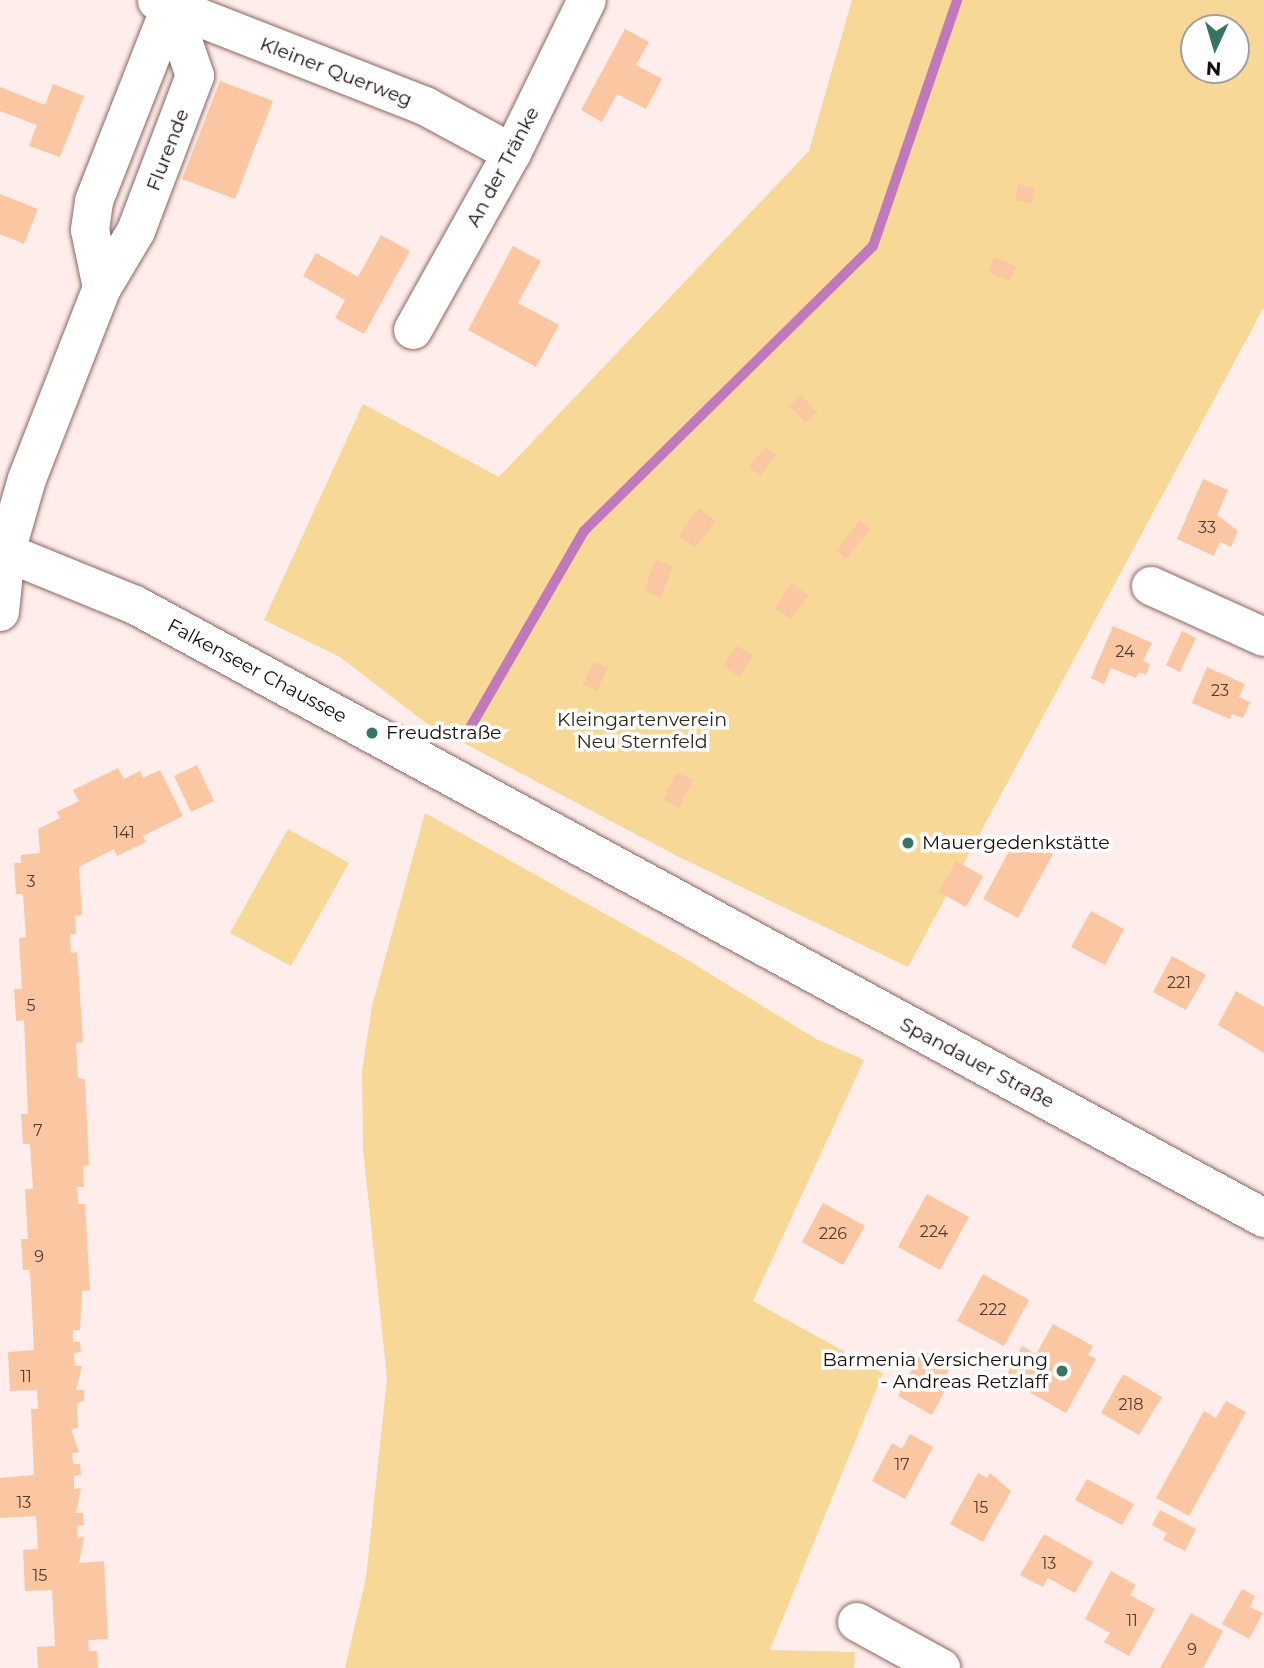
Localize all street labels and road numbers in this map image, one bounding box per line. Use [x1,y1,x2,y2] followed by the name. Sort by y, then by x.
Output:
[257,32,415,112] street label: Kleiner Querweg
[462,103,544,231] street label: An der Tränke
[142,106,194,194] street label: Flurende
[163,614,351,728] street label: Falkenseer Chaussee
[896,1013,1058,1113] street label: Spandauer Straße

